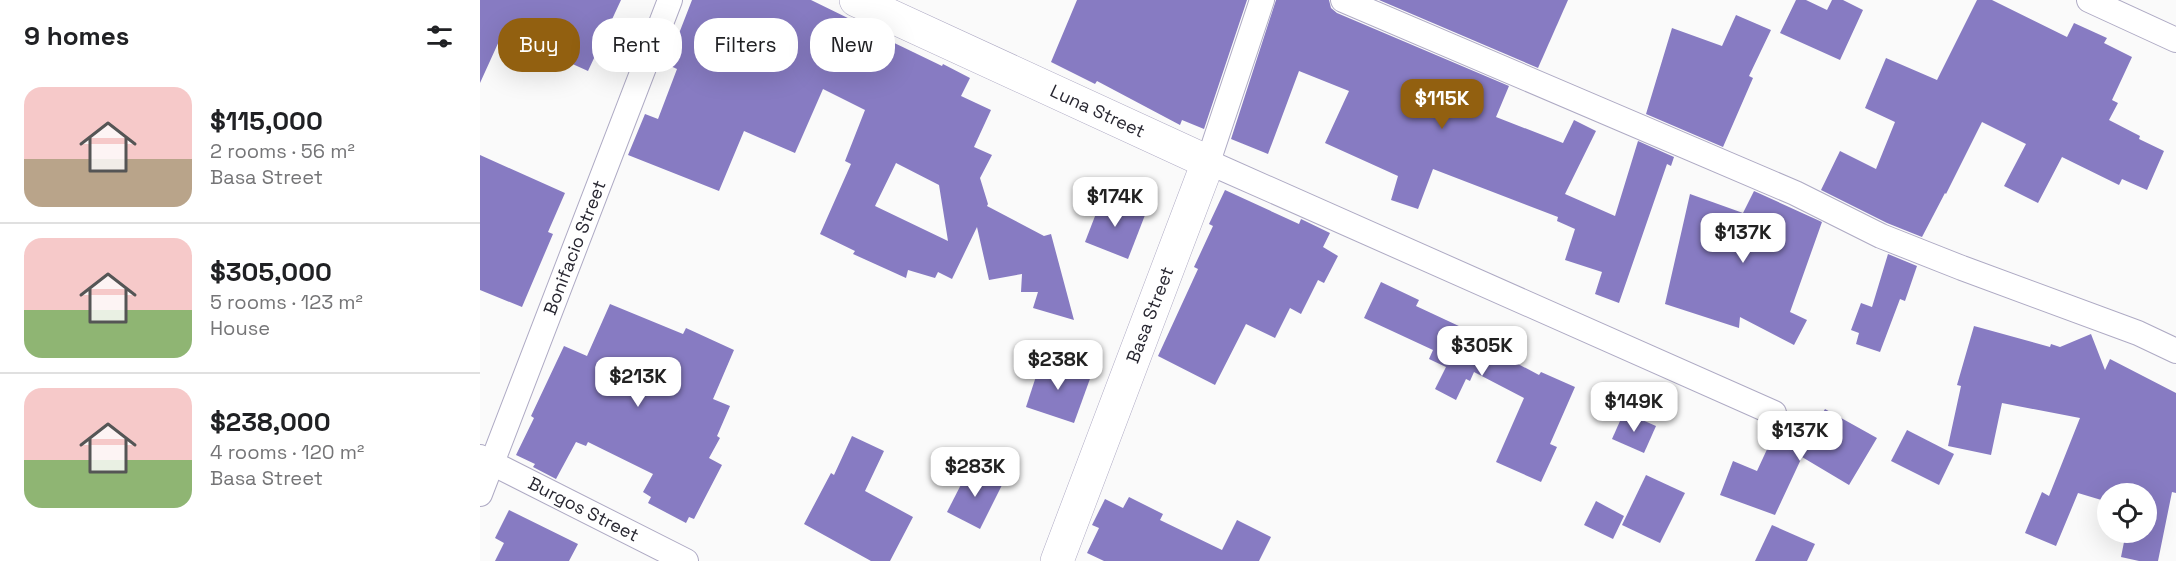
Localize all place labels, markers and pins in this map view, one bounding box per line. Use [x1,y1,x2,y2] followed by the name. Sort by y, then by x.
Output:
[1400,79,1484,130] pin: $115K
[1073,177,1157,228] pin: $174K
[1701,213,1785,264] pin: $137K
[1440,326,1524,377] pin: $305K
[1016,340,1100,391] pin: $238K
[596,357,680,408] pin: $213K
[1592,382,1676,433] pin: $149K
[1758,411,1842,462] pin: $137K
[933,447,1017,498] pin: $283K

